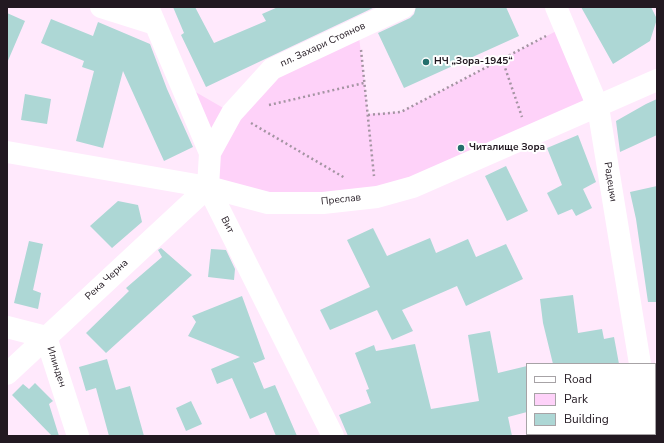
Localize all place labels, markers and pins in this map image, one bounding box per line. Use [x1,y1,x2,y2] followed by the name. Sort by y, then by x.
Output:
[434,56,513,68] place label: НЧ „Зора-1945“
[421,57,431,67] marker: НЧ „Зора-1945“
[469,142,545,154] place label: Читалище Зора
[456,143,466,153] marker: Читалище Зора

